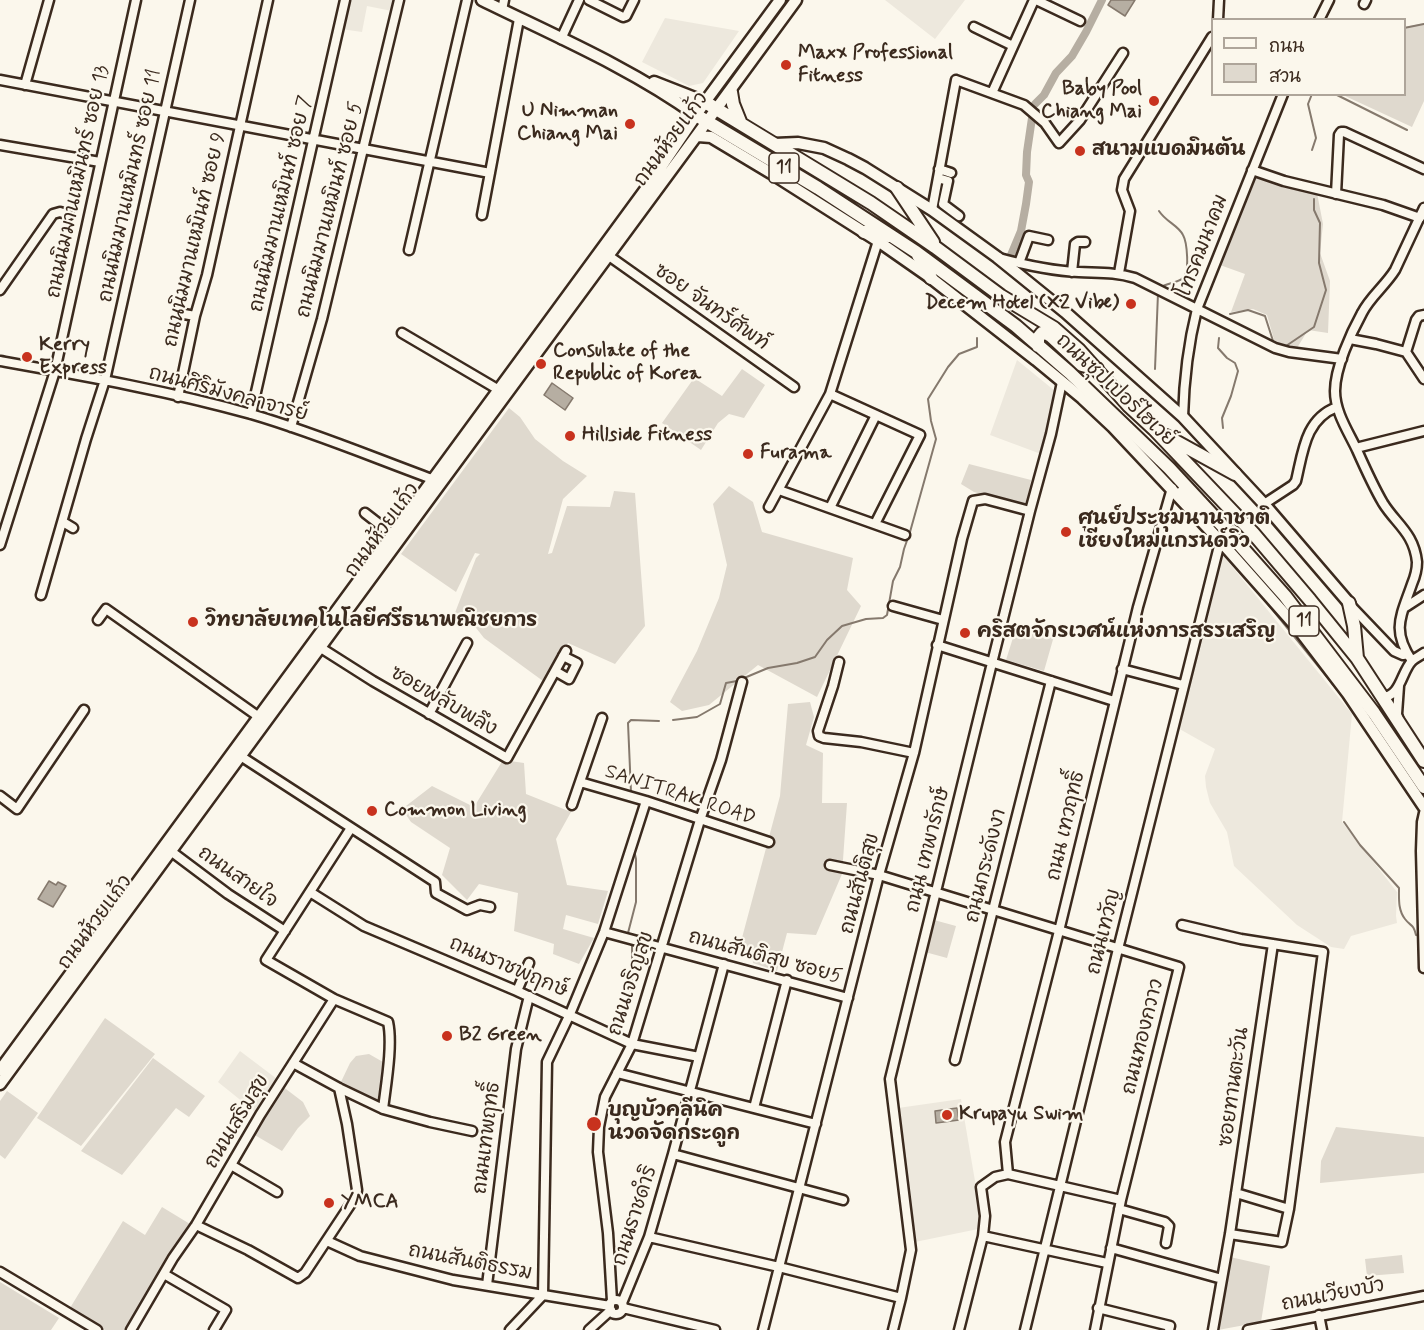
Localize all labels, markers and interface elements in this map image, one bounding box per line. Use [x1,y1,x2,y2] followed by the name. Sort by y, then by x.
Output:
[1211,18,1406,96] legend
[1269,35,1304,59] text: ถนน
[798,42,953,89] place label: Maxx Professional Fitness
[779,58,793,72] marker: Maxx Professional Fitness
[43,63,115,301] street label: ถนนนิมมานเหมินทร์ ซอย 13
[1269,65,1301,89] text: สวน
[95,67,167,305] street label: ถนนนิมมานเหมินทร์ ซอย 11
[1041,78,1142,125] place label: Baby Pool Chiang Mai
[630,88,714,192] street label: ถนนห้วยแก้ว
[245,93,319,315] street label: ถนนนิมมานเหมินท์ ซอย 7
[1147,94,1161,108] marker: Baby Pool Chiang Mai
[293,99,369,321] street label: ถนนนิมมานเหมินท์ ซอย 5
[517,100,618,147] place label: U Nimman Chiang Mai
[623,117,637,131] marker: U Nimman Chiang Mai
[160,130,232,350] street label: ถนนนิมมานเหมินท์ ซอย 9
[1092,139,1246,163] place label: สนามแบดมินตัน
[1073,144,1087,158] marker: สนามแบดมินตัน
[769,153,799,183] road number: 11
[1173,191,1235,301] street label: โทรคมนาคม
[649,259,773,357] street label: ซอย จันทร์ศัพท์
[925,292,1119,316] place label: Decem Hotel (X2 Vibe)
[1124,297,1138,311] marker: Decem Hotel (X2 Vibe)
[1050,329,1180,453] street label: ถนนซุปเปอร์ไฮเวย์
[39,334,107,381] place label: Kerry Express
[553,340,701,387] place label: Consulate of the Republic of Korea
[20,350,34,364] marker: Kerry Express
[534,357,548,371] marker: Consulate of the Republic of Korea
[146,362,310,428] street label: ถนนศิริมังคลาจารย์
[582,424,712,448] place label: Hillside Fitness
[563,429,577,443] marker: Hillside Fitness
[760,442,831,466] place label: Furama
[741,447,755,461] marker: Furama
[341,479,425,583] street label: ถนนห้วยแก้ว
[1078,508,1270,555] place label: ศูนย์ประชุมนานาชาติ เชียงใหม่แกรนด์วิว
[1059,525,1073,539] marker: ศูนย์ประชุมนานาชาติ เชียงใหม่แกรนด์วิว
[1289,606,1319,636] road number: 11
[205,610,537,634] place label: วิทยาลัยเทคโนโลยีศรีธนาพณิชยการ
[186,615,200,629] marker: วิทยาลัยเทคโนโลยีศรีธนาพณิชยการ
[977,621,1275,645] place label: คริสตจักรเวศน์แห่งการสรรเสริญ
[958,626,972,640] marker: คริสตจักรเวศน์แห่งการสรรเสริญ
[385,662,501,742] street label: ซอยพลับพลึง
[602,760,758,832] street label: SANITRAK ROAD
[1043,769,1091,883] street label: ถนน เทวฤทธิ์
[902,785,956,915] street label: ถนน เทพารักษ์
[384,799,526,823] place label: Common Living
[365,804,379,818] marker: Common Living
[961,806,1013,926] street label: ถนนกระดังงา
[836,831,886,937] street label: ถนนสันติสุข
[193,842,281,914] street label: ถนนสายใจ
[54,871,138,975] street label: ถนนห้วยแก้ว
[1083,887,1127,977] street label: ถนนเทวัญ
[685,926,845,990] street label: ถนนสันติสุข ซอย5
[604,929,660,1039] street label: ถนนเจริญสุข
[445,932,571,1004] street label: ถนนราชพฤกษ์
[1118,977,1170,1097] street label: ถนนทองกวาว
[459,1024,542,1048] place label: B2 Green
[1215,1026,1255,1148] street label: ซอยทานตะวัน
[440,1029,454,1043] marker: B2 Green
[200,1070,276,1174] street label: ถนนเสริมสุข
[469,1080,507,1196] street label: ถนนเทพฤทธิ์
[608,1100,740,1147] place label: บุญบัวคลีนิค นวดจัดกระดูก
[959,1103,1083,1127] place label: Krupayu Swim
[940,1108,954,1122] marker: Krupayu Swim
[585,1115,603,1133] marker: บุญบัวคลีนิค นวดจัดกระดูก
[609,1163,663,1269] street label: ถนนราชดำริ
[341,1191,398,1215] place label: YMCA
[322,1196,336,1210] marker: YMCA
[406,1239,534,1287] street label: ถนนสันติธรรม
[1280,1274,1386,1318] street label: ถนนเวียงบัว

